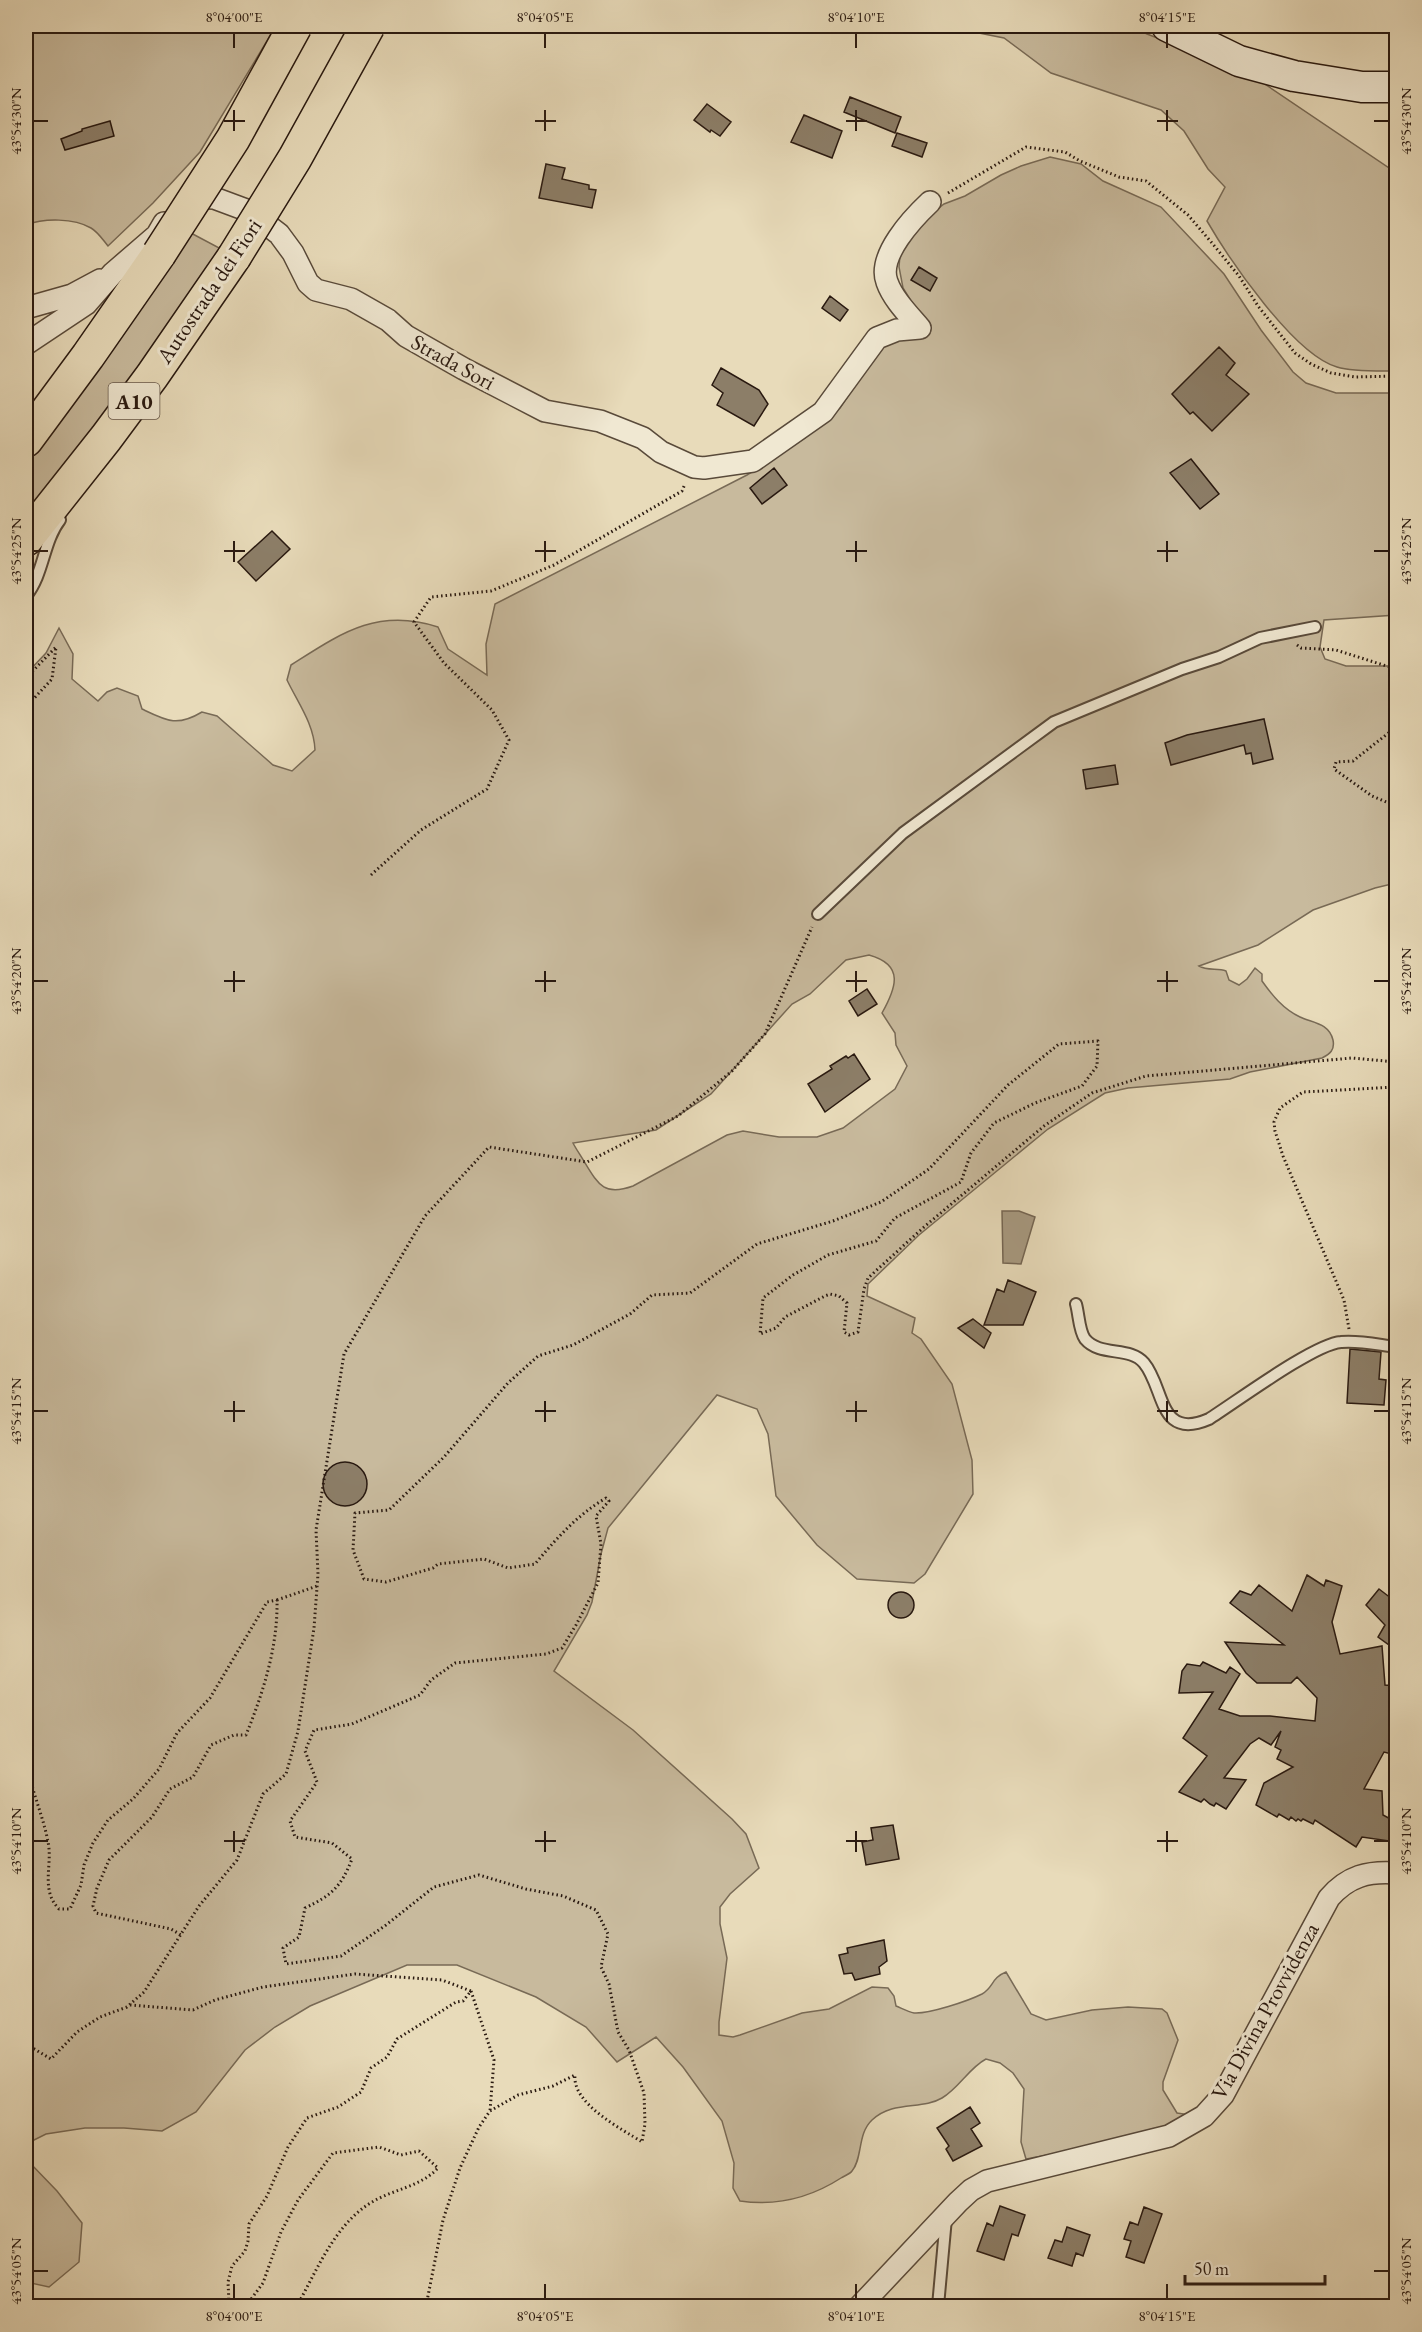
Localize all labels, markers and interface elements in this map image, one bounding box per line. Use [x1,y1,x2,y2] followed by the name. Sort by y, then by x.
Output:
[206,7,263,26] text: 8°04'00"E
[517,7,574,26] text: 8°04'05"E
[828,7,885,26] text: 8°04'10"E
[1139,7,1196,26] text: 8°04'15"E
[6,87,25,155] text: 43°54'30"N
[1396,87,1415,155] text: 43°54'30"N
[149,213,268,370] street label: Autostrada dei Fiori
[406,327,500,397] street label: Strada Sori
[108,383,160,419] road number: A10
[6,517,25,585] text: 43°54'25"N
[1396,517,1415,585] text: 43°54'25"N
[6,947,25,1015] text: 43°54'20"N
[1396,947,1415,1015] text: 43°54'20"N
[6,1377,25,1445] text: 43°54'15"N
[1396,1377,1415,1445] text: 43°54'15"N
[6,1807,25,1875] text: 43°54'10"N
[1396,1807,1415,1875] text: 43°54'10"N
[1204,1917,1326,2105] street label: Via Divina Provvidenza
[6,2237,25,2305] text: 43°54'05"N
[1396,2237,1415,2305] text: 43°54'05"N
[1185,2248,1324,2286] scale bar
[1194,2257,1229,2280] text: 50 m
[206,2306,263,2325] text: 8°04'00"E
[517,2306,574,2325] text: 8°04'05"E
[828,2306,885,2325] text: 8°04'10"E
[1139,2306,1196,2325] text: 8°04'15"E

